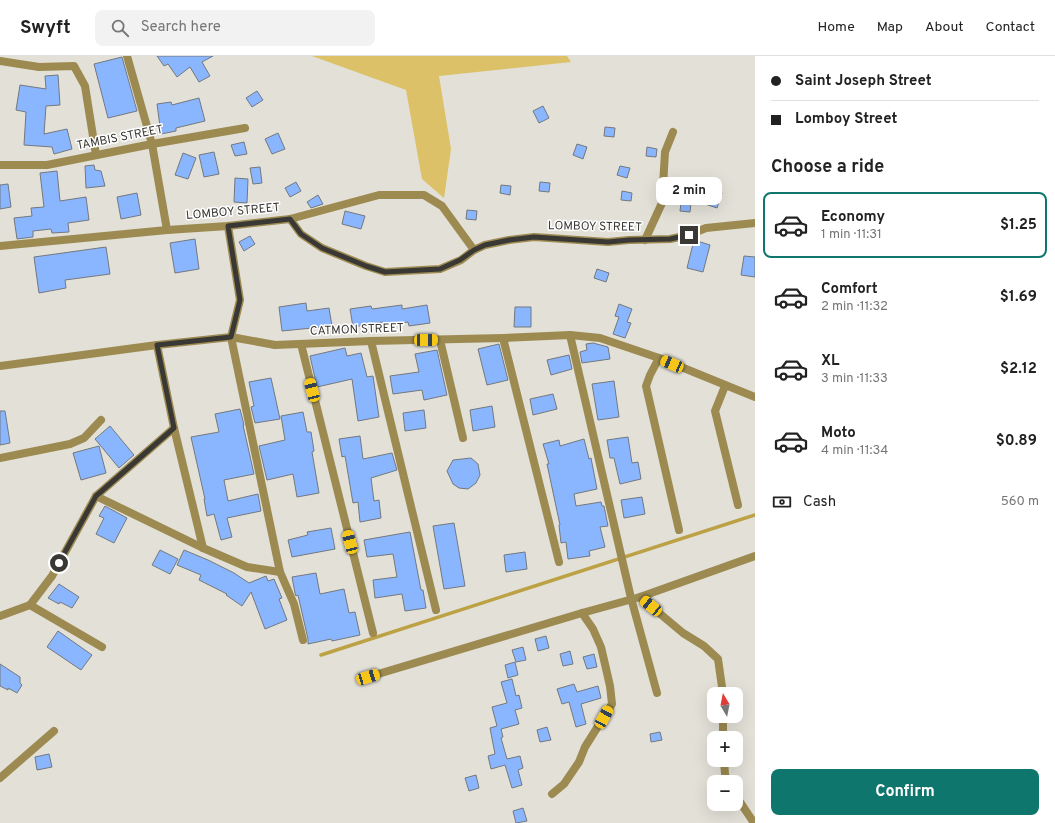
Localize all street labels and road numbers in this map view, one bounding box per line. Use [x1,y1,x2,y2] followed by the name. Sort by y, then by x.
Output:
[76,122,164,154] street label: TAMBIS STREET
[185,200,281,224] street label: LOMBOY STREET
[548,218,642,236] street label: LOMBOY STREET
[310,320,404,340] street label: CATMON STREET

